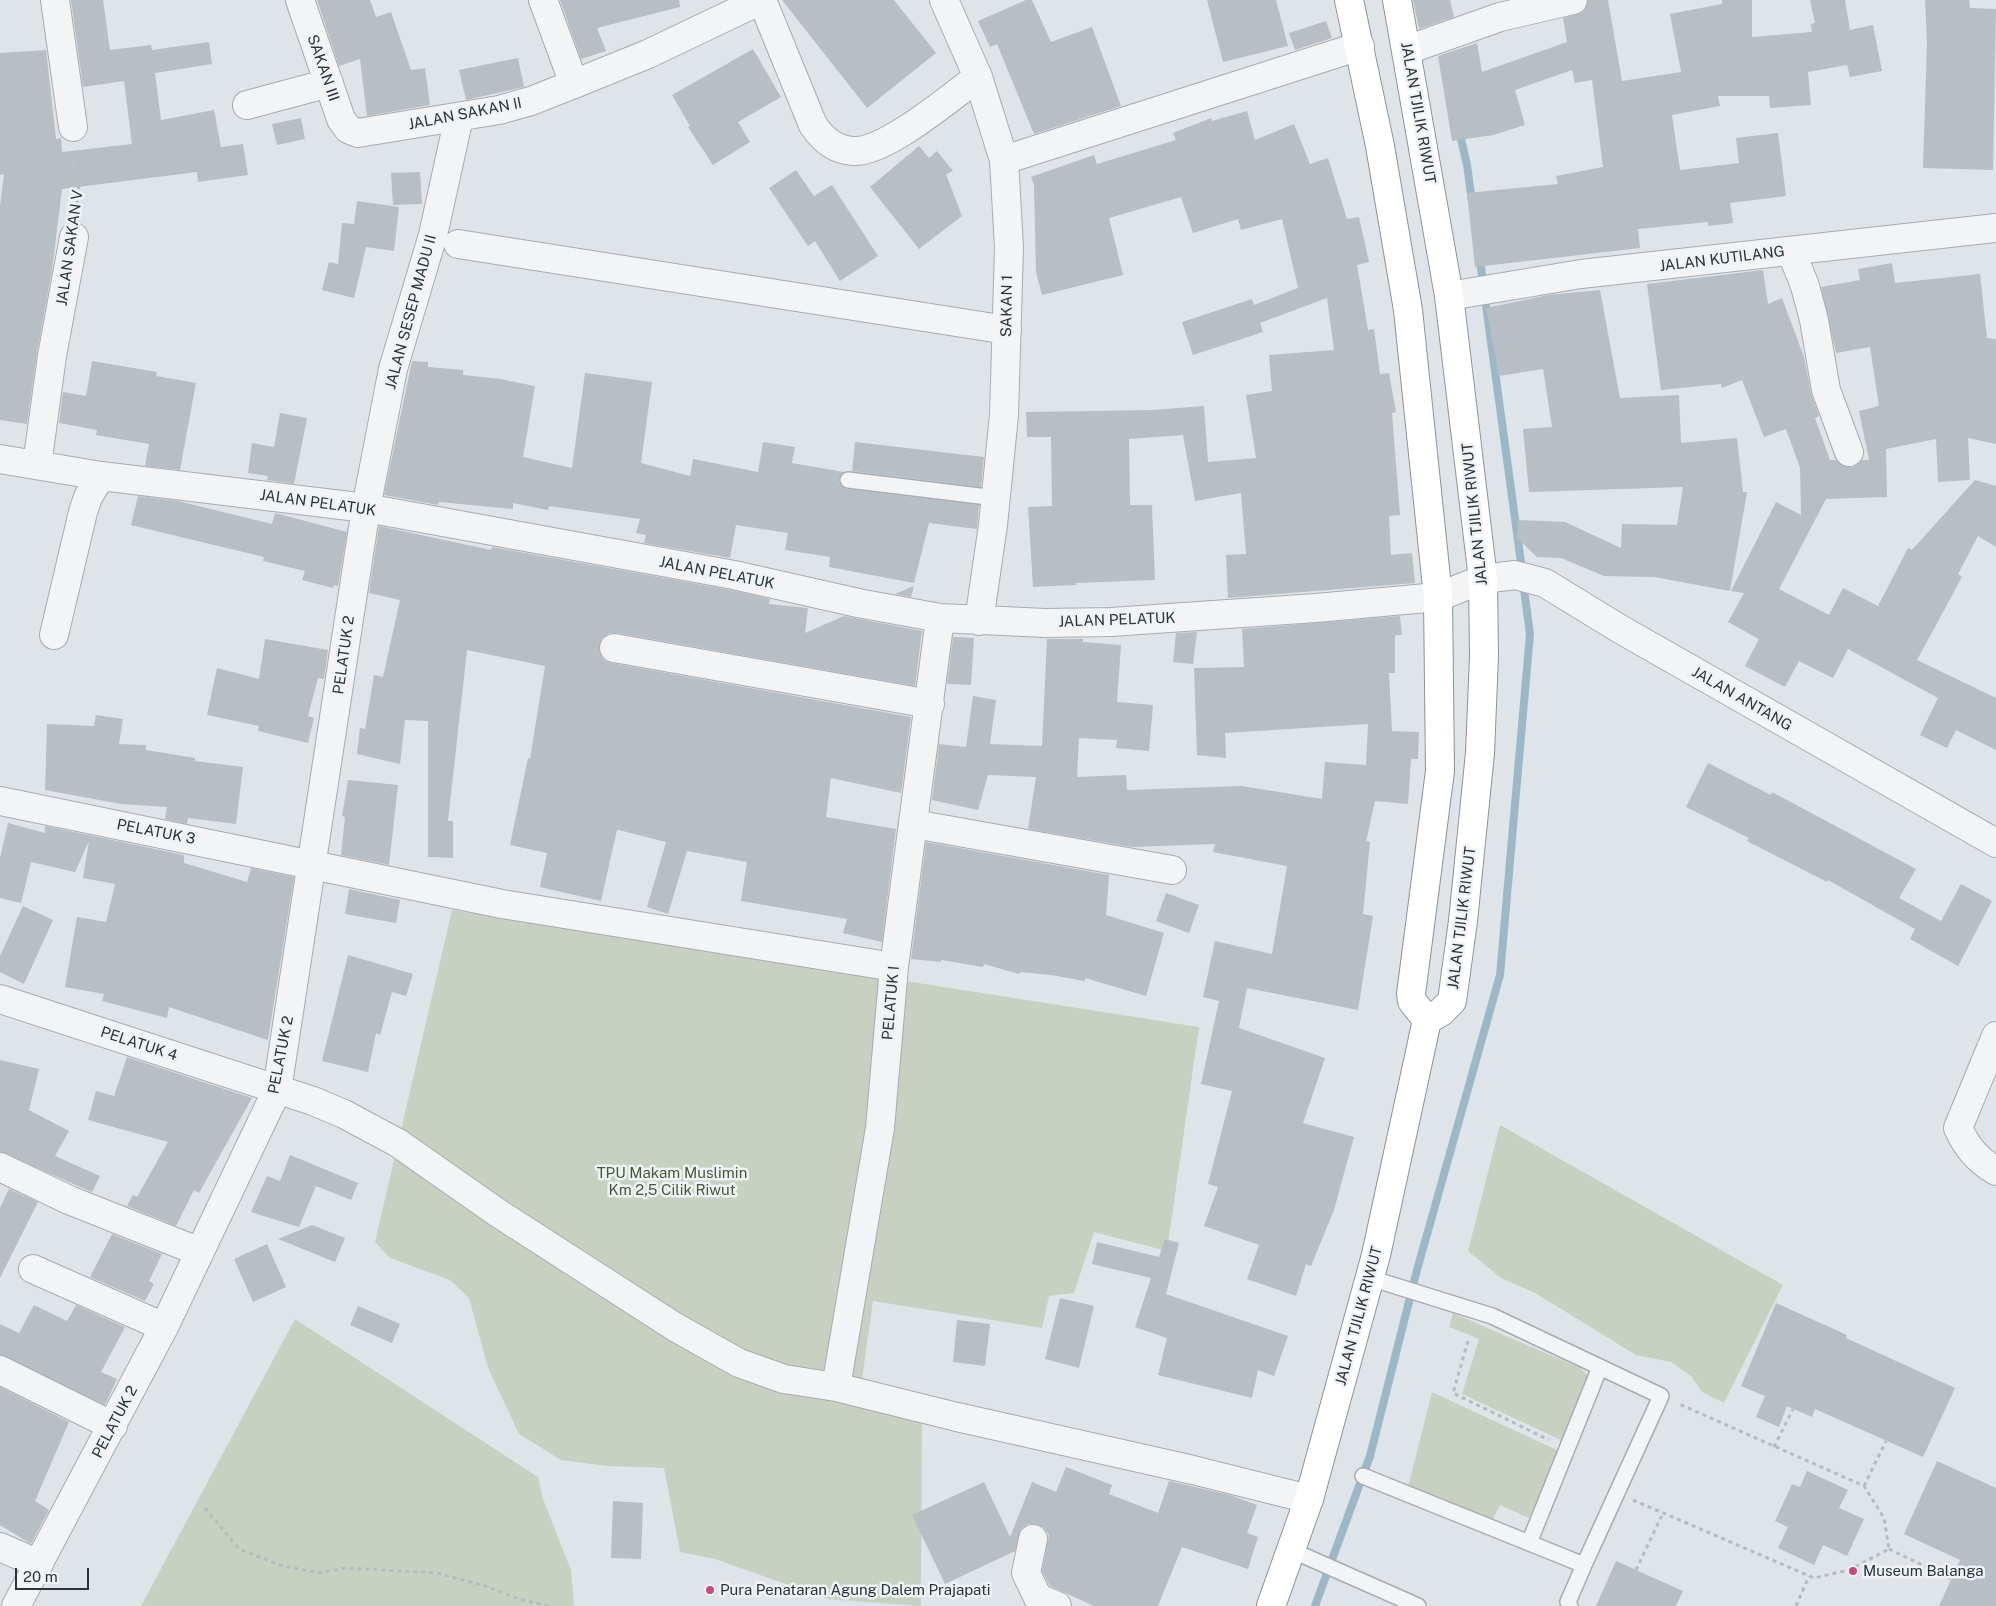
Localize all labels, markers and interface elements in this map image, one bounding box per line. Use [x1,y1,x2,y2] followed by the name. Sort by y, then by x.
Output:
[303,32,343,104] street label: SAKAN III
[1397,41,1439,185] street label: JALAN TJILIK RIWUT
[407,94,523,134] street label: JALAN SAKAN II
[53,189,87,307] street label: JALAN SAKAN V
[382,233,440,391] street label: JALAN SESEP MADU II
[1658,242,1786,276] street label: JALAN KUTILANG
[997,275,1017,337] street label: SAKAN 1
[1459,442,1491,586] street label: JALAN TJILIK RIWUT
[259,486,377,520] street label: JALAN PELATUK
[658,553,776,593] street label: JALAN PELATUK
[1058,609,1176,631] street label: JALAN PELATUK
[330,614,358,696] street label: PELATUK 2
[1689,663,1795,735] street label: JALAN ANTANG
[115,816,197,848] street label: PELATUK 3
[1444,846,1480,990] street label: JALAN TJILIK RIWUT
[879,965,903,1041] street label: PELATUK I
[265,1014,297,1096] street label: PELATUK 2
[98,1023,180,1065] street label: PELATUK 4
[597,1164,747,1199] park label: TPU Makam Muslimin Km 2,5 Cilik Riwut
[1332,1244,1386,1388] street label: JALAN TJILIK RIWUT
[88,1383,142,1461] street label: PELATUK 2
[18,1558,91,1590] scale bar
[1863,1562,1984,1580] place label: Museum Balanga
[1847,1565,1859,1577] marker: Museum Balanga
[23,1568,58,1585] text: 20 m
[720,1581,991,1599] place label: Pura Penataran Agung Dalem Prajapati
[704,1584,716,1596] marker: Pura Penataran Agung Dalem Prajapati

